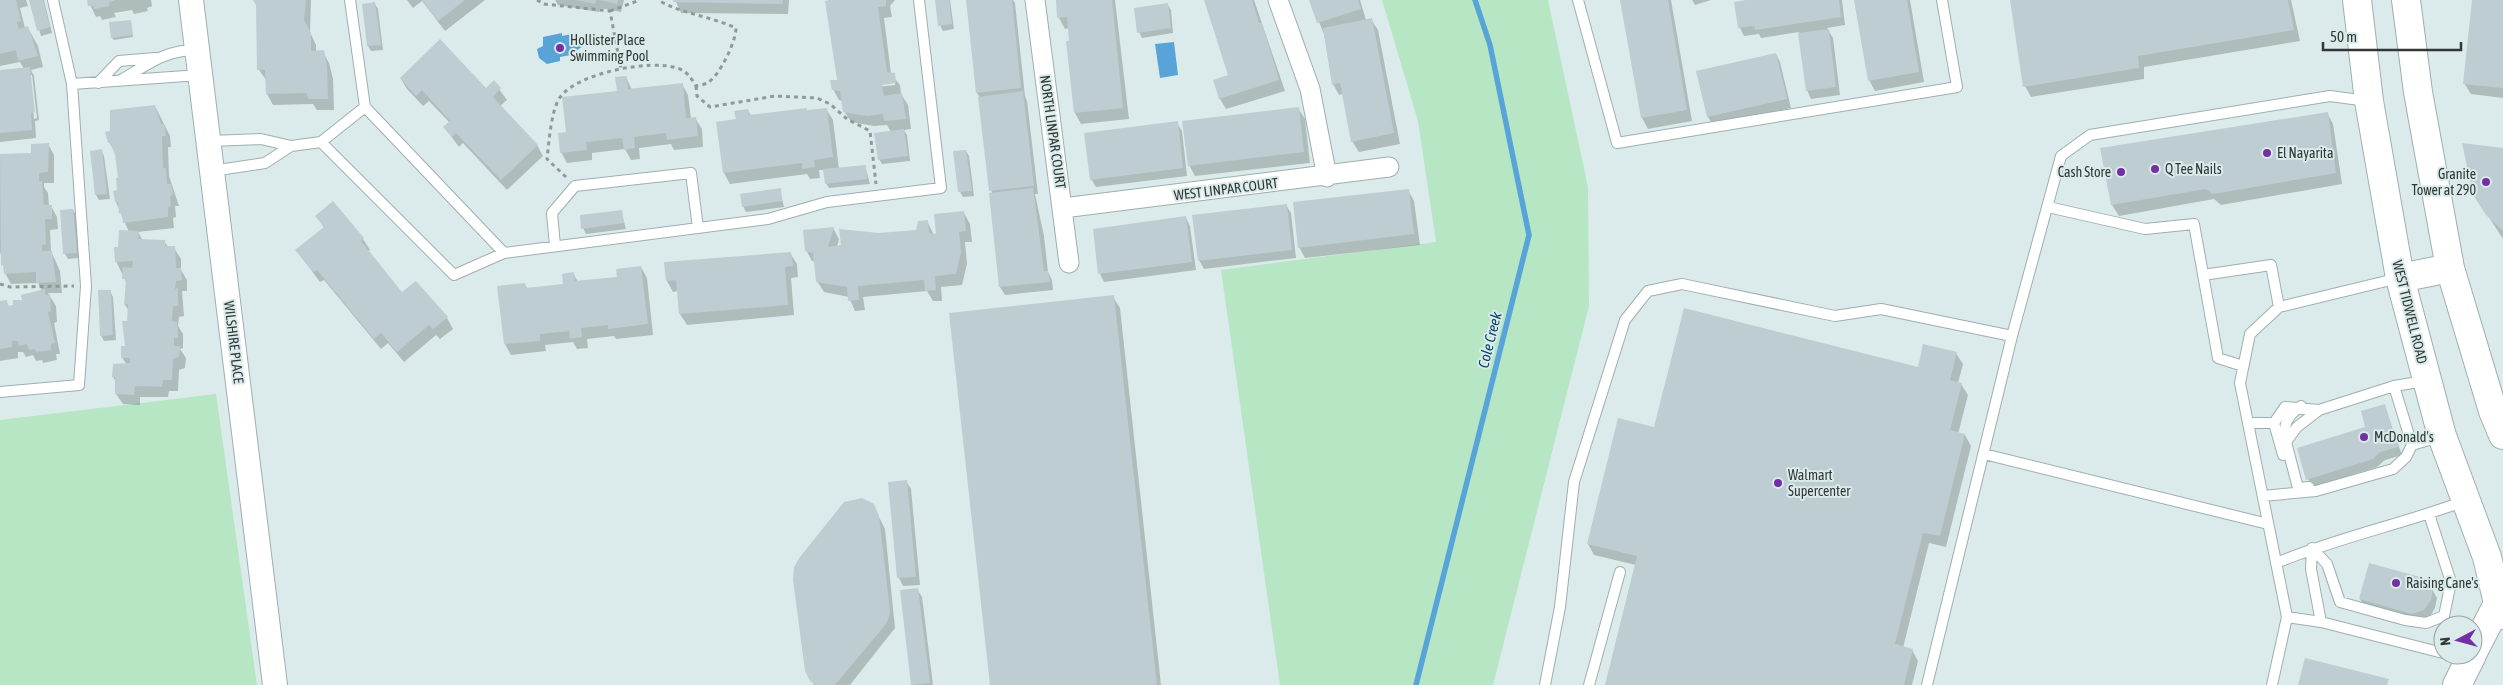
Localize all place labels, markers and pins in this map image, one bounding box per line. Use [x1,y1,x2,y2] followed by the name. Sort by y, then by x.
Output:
[570,32,649,64] place label: Hollister Place Swimming Pool
[554,42,566,54] marker: Hollister Place Swimming Pool
[2277,145,2333,161] place label: El Nayarita
[2261,147,2273,159] marker: El Nayarita
[2165,161,2222,177] place label: Q Tee Nails
[2149,163,2161,175] marker: Q Tee Nails
[2058,164,2111,180] place label: Cash Store
[2115,166,2127,178] marker: Cash Store
[2411,166,2476,198] place label: Granite Tower at 290
[2480,176,2492,188] marker: Granite Tower at 290
[2374,429,2434,445] place label: McDonald's
[2358,431,2370,443] marker: McDonald's
[1788,467,1851,499] place label: Walmart Supercenter
[1772,477,1784,489] marker: Walmart Supercenter
[2406,575,2478,591] place label: Raising Cane's
[2390,577,2402,589] marker: Raising Cane's

